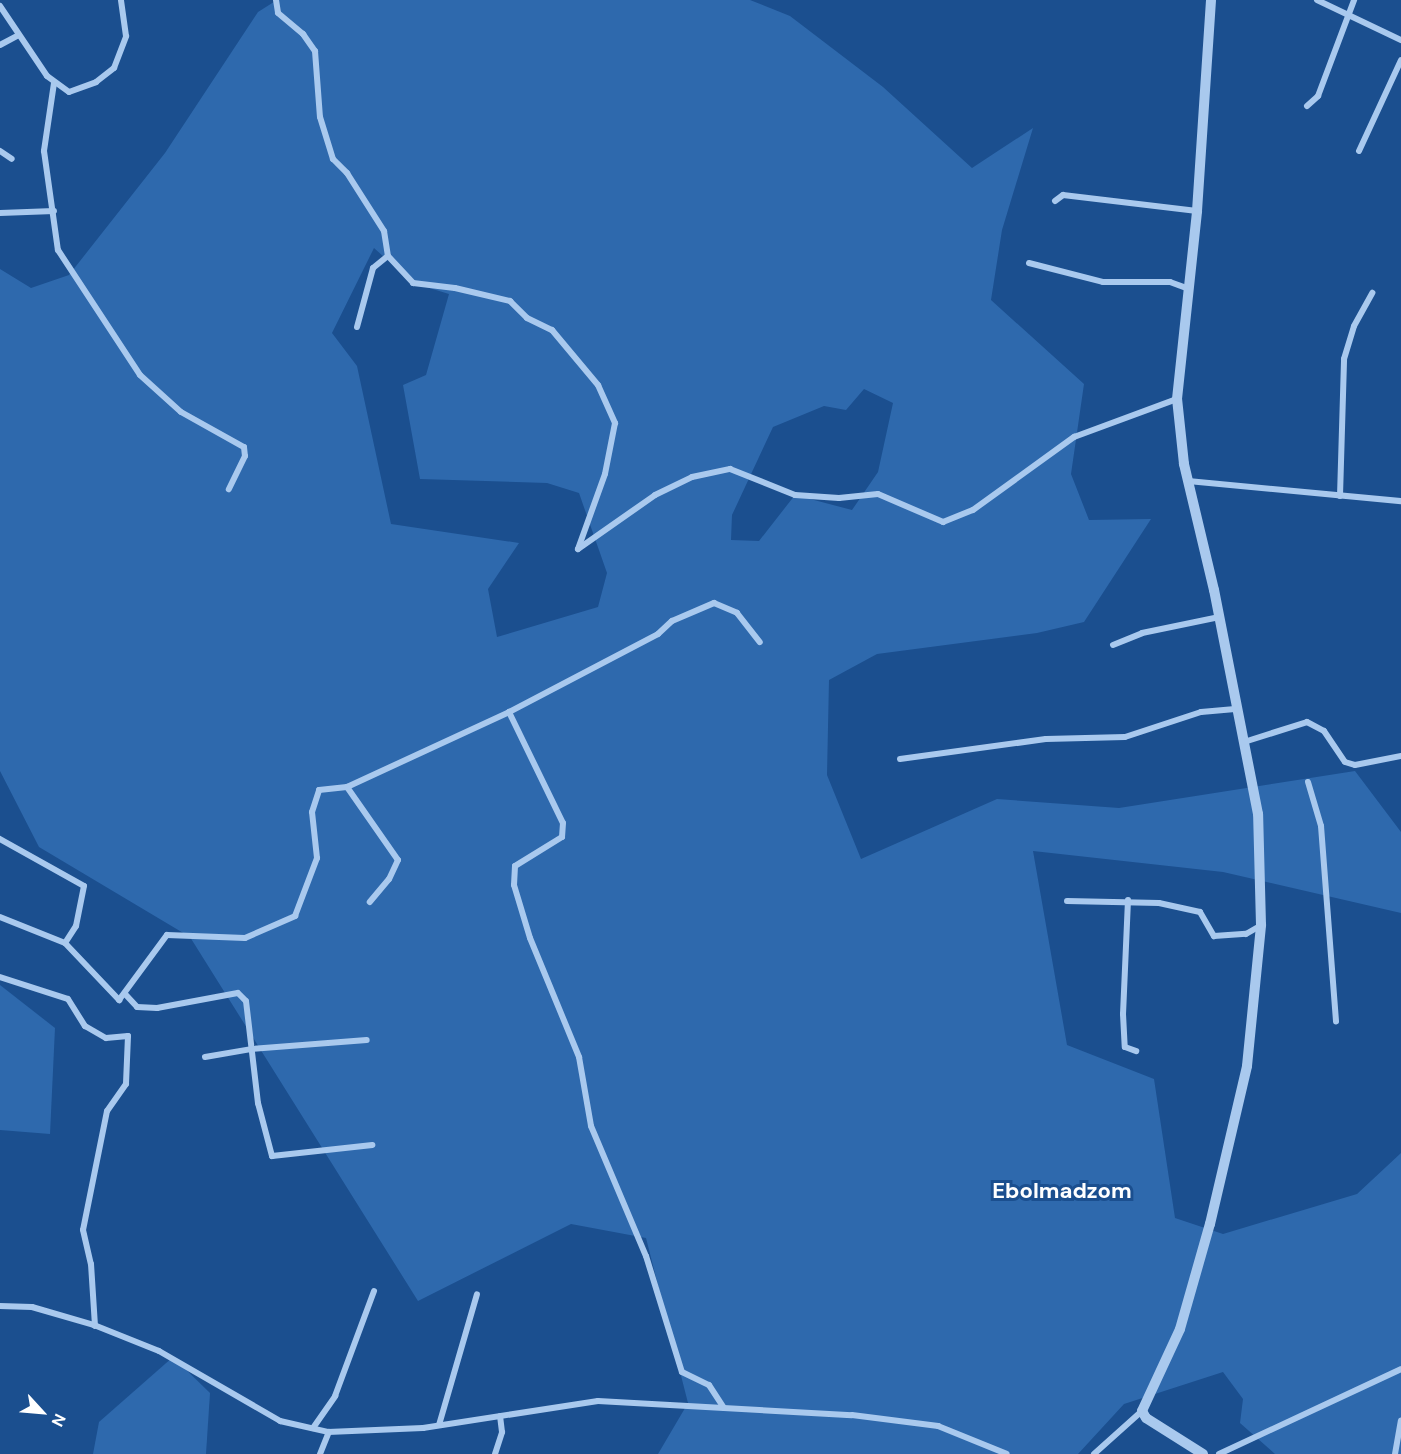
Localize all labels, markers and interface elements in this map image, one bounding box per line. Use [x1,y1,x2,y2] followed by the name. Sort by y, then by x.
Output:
[992,1178,1132,1204] district label: Ebolmadzom
[12,1382,72,1442] north arrow
[47,1410,71,1430] text: N

